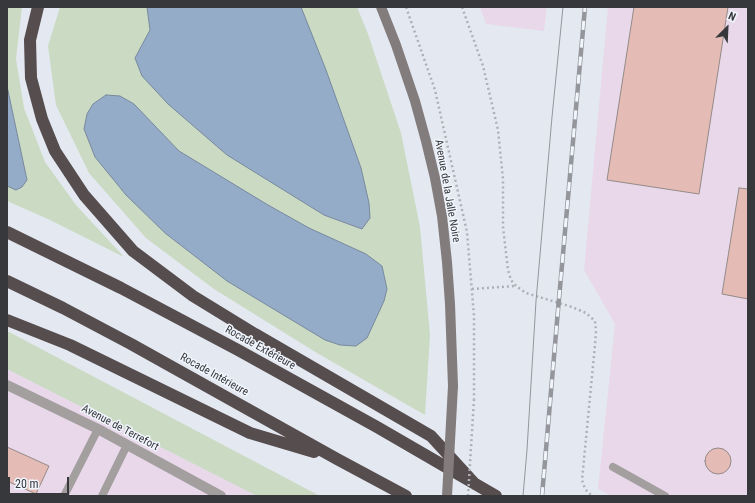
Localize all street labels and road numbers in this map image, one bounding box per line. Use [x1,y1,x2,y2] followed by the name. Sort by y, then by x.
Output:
[431,139,463,243] street label: Avenue de la Jalle Noire
[223,323,297,373] street label: Rocade Extérieure
[178,351,250,399] street label: Rocade Intérieure
[79,402,161,454] street label: Avenue de Terrefort

